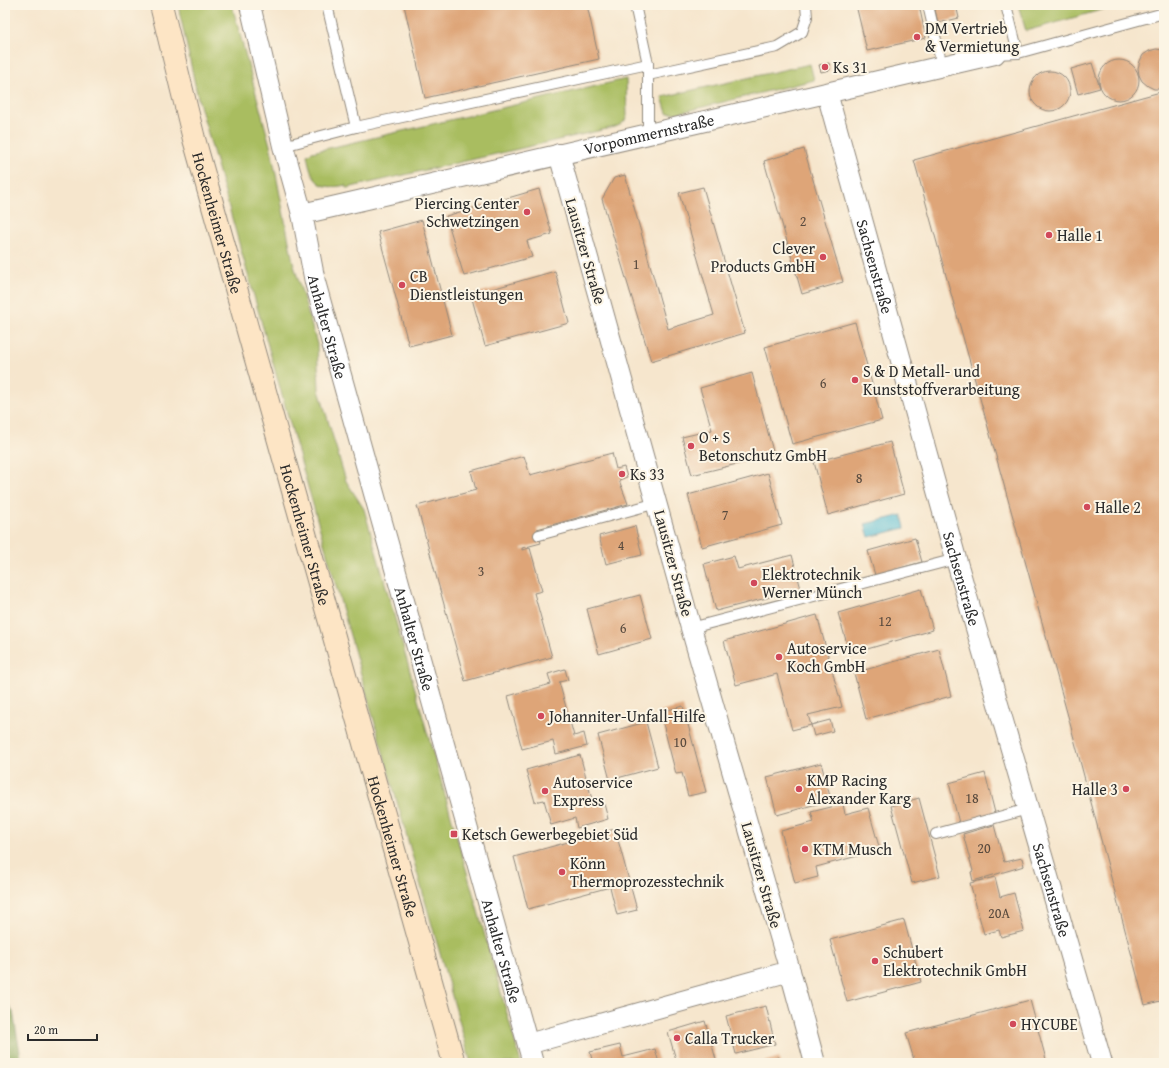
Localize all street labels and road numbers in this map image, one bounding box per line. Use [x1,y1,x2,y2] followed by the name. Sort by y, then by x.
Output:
[581,107,717,161] street label: Vorpommernstraße
[186,149,249,296] street label: Hockenheimer Straße
[559,195,613,307] street label: Lausitzer Straße
[851,217,900,316] street label: Sachsenstraße
[302,273,353,382] street label: Anhalter Straße
[274,461,337,608] street label: Hockenheimer Straße
[648,507,700,619] street label: Lausitzer Straße
[937,529,987,629] street label: Sachsenstraße
[389,584,441,694] street label: Anhalter Straße
[362,773,424,920] street label: Hockenheimer Straße
[735,819,789,931] street label: Lausitzer Straße
[1027,840,1077,940] street label: Sachsenstraße
[476,896,528,1006] street label: Anhalter Straße

